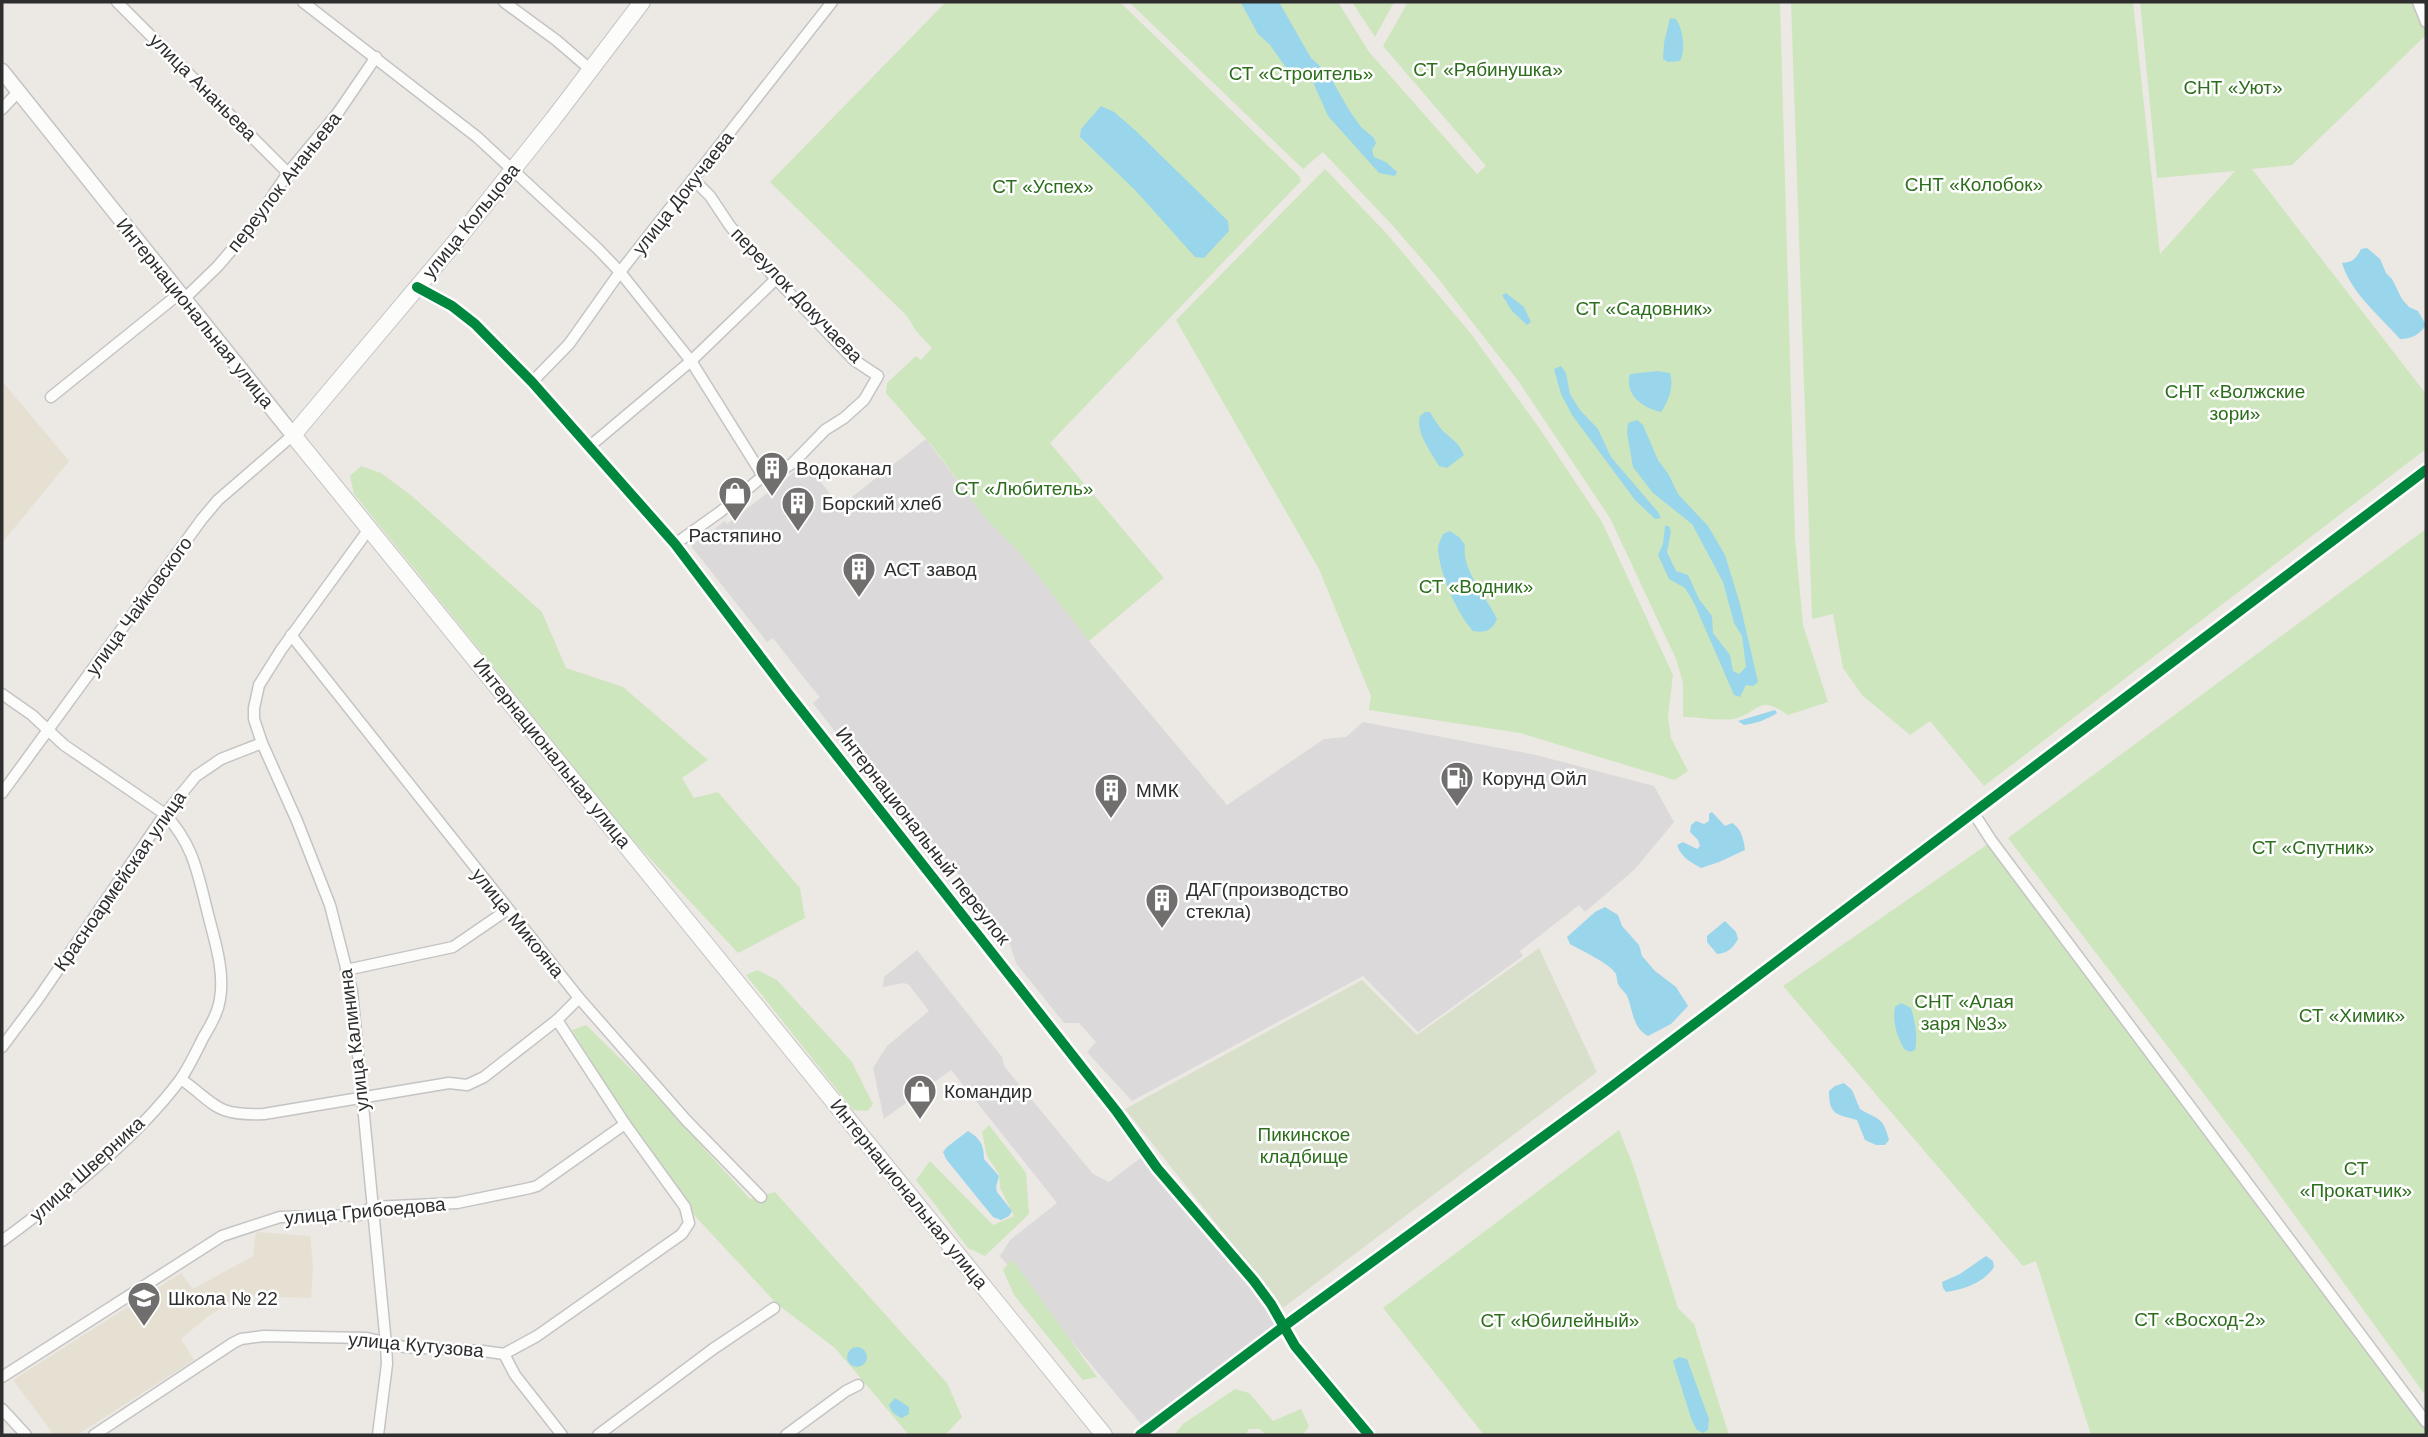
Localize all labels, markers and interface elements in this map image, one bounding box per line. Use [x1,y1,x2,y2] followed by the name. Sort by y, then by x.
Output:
[145,29,261,145] street label: улица Ананьева
[1413,59,1563,80] park label: СТ «Рябинушка»
[1229,63,1373,84] park label: СТ «Строитель»
[2183,77,2283,98] park label: СНТ «Уют»
[223,108,345,256] street label: переулок Ананьева
[628,127,738,259] street label: улица Докучаева
[418,159,524,283] street label: улица Кольцова
[1905,174,2043,195] park label: СНТ «Колобок»
[992,176,1094,197] park label: СТ «Успех»
[112,214,278,412] street label: Интернациональная улица
[727,223,867,367] street label: переулок Докучаева
[1576,298,1712,319] park label: СТ «Садовник»
[2165,381,2305,424] park label: СНТ «Волжские зори»
[753,449,791,498] building icon: Водоканал
[796,458,892,479] place label: Водоканал
[716,474,754,523] shop icon: Растяпино
[955,478,1093,499] park label: СТ «Любитель»
[779,484,817,533] building icon: Борский хлеб
[822,493,942,514] place label: Борский хлеб
[688,525,782,546] place label: Растяпино
[82,533,196,679] street label: улица Чайковского
[840,550,878,599] building icon: АСТ завод
[884,559,977,580] place label: АСТ завод
[1419,576,1533,597] park label: СТ «Водник»
[469,654,635,852] street label: Интернациональная улица
[832,723,1015,949] street label: Интернациональный переулок
[1438,759,1476,808] fuel station icon: Корунд Ойл
[1482,768,1587,789] place label: Корунд Ойл
[1092,771,1130,820] building icon: ММК
[1136,780,1179,801] place label: ММК
[50,787,190,975] street label: Красноармейская улица
[2252,837,2374,858] park label: СТ «Спутник»
[468,864,569,982] street label: улица Микояна
[1186,879,1349,922] place label: ДАГ(производство стекла)
[1143,881,1181,930] building icon: ДАГ(производство стекла)
[335,967,373,1112] street label: улица Калинина
[1914,991,2014,1034] park label: СНТ «Алая заря №3»
[2299,1005,2405,1026] park label: СТ «Химик»
[901,1072,939,1121] shop icon: Командир
[944,1081,1032,1102] place label: Командир
[826,1095,992,1293] street label: Интернациональная улица
[26,1112,149,1226] street label: улица Шверника
[1258,1124,1350,1167] park label: Пикинское кладбище
[2300,1158,2412,1201] park label: СТ «Прокатчик»
[284,1193,447,1229] street label: улица Грибоедова
[125,1279,163,1328] school or university icon: Школа № 22
[168,1288,278,1309] place label: Школа № 22
[2134,1309,2266,1330] park label: СТ «Восход-2»
[1481,1310,1639,1331] park label: СТ «Юбилейный»
[347,1329,485,1361] street label: улица Кутузова

